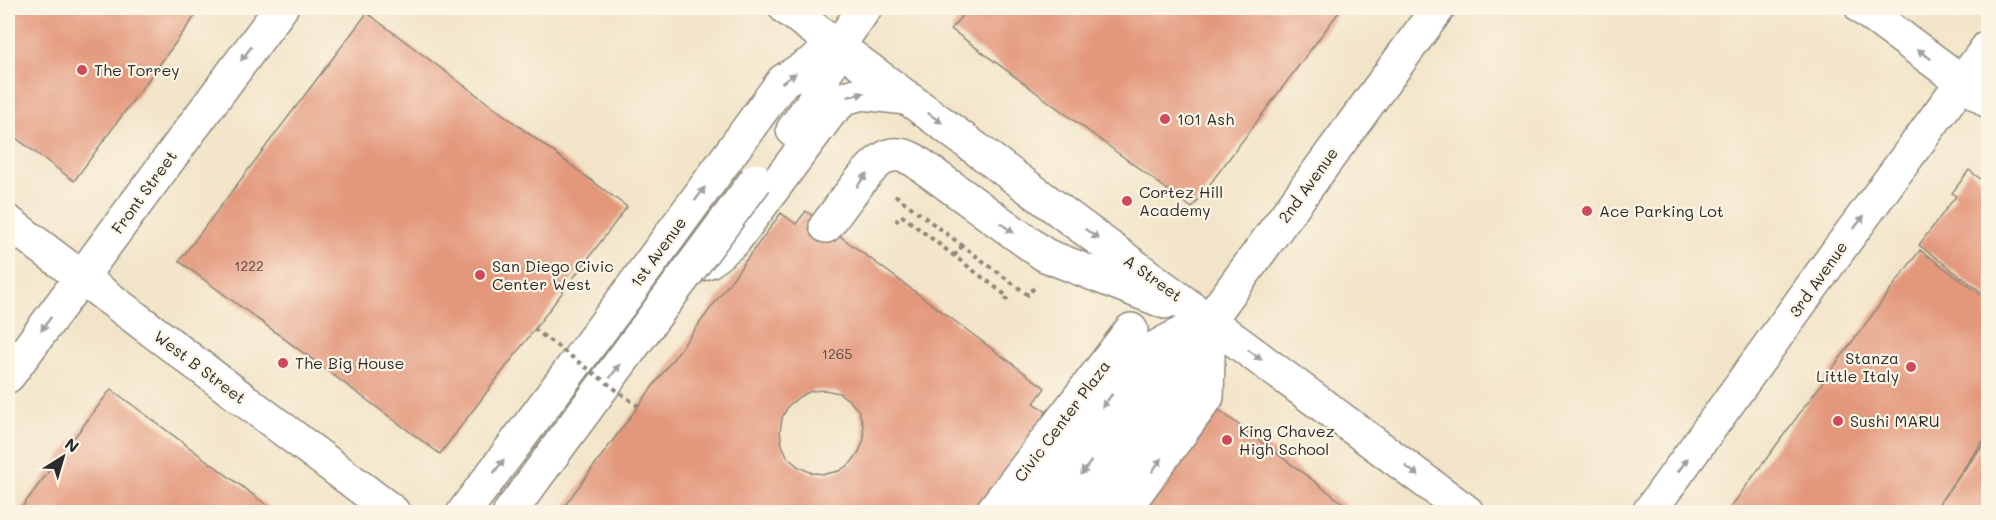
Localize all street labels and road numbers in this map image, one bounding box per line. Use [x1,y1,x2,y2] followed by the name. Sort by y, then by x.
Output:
[1273,143,1342,227] street label: 2nd Avenue
[106,146,181,238] street label: Front Street
[625,212,690,291] street label: 1st Avenue
[1784,237,1851,321] street label: 3rd Avenue
[1120,249,1187,306] street label: A Street
[150,325,250,408] street label: West B Street
[1009,356,1114,486] street label: Civic Center Plaza

